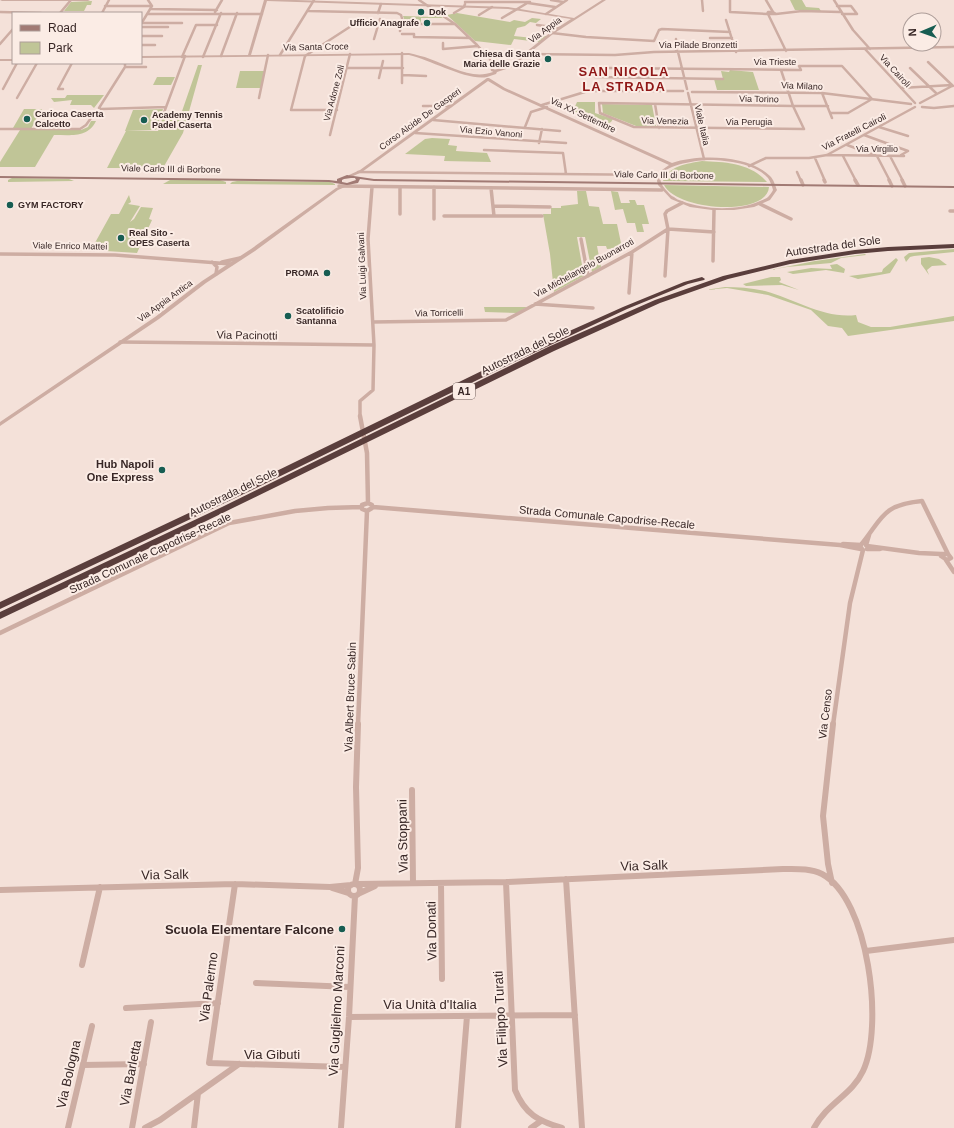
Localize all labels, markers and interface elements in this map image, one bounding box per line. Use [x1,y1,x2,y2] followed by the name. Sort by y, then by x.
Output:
[416,7,426,17] marker: Dok
[429,7,447,17] place label: Dok
[12,12,142,64] legend
[902,12,942,52] north arrow
[527,15,563,45] street label: Via Appia
[350,18,419,28] place label: Ufficio Anagrafe
[422,18,432,28] marker: Ufficio Anagrafe
[48,21,77,35] text: Road
[906,28,918,37] text: N
[659,40,737,50] street label: Via Pilade Bronzetti
[48,41,74,55] text: Park
[283,41,349,53] street label: Via Santa Croce
[463,49,541,69] place label: Chiesa di Santa Maria delle Grazie
[877,53,913,89] street label: Via Cairoli
[543,54,553,64] marker: Chiesa di Santa Maria delle Grazie
[754,57,796,67] street label: Via Trieste
[322,64,346,122] street label: Via Adone Zoli
[579,64,669,94] district label: SAN NICOLA LA STRADA
[781,80,823,92] street label: Via Milano
[377,86,463,152] street label: Corso Alcide De Gasperi
[739,94,779,104] street label: Via Torino
[549,95,617,135] street label: Via XX Settembre
[692,104,712,146] street label: Viale Italia
[35,109,105,129] place label: Carioca Caserta Calcetto
[152,110,223,130] place label: Academy Tennis Padel Caserta
[820,112,888,152] street label: Via Fratelli Cairoli
[22,114,32,124] marker: Carioca Caserta Calcetto
[139,115,149,125] marker: Academy Tennis Padel Caserta
[641,116,689,126] street label: Via Venezia
[726,117,772,127] street label: Via Perugia
[459,124,523,140] street label: Via Ezio Vanoni
[856,144,898,154] street label: Via Virgilio
[121,163,221,175] street label: Viale Carlo III di Borbone
[614,169,714,181] street label: Viale Carlo III di Borbone
[5,200,15,210] marker: GYM FACTORY
[18,200,84,210] place label: GYM FACTORY
[129,228,191,248] place label: Real Sito - OPES Caserta
[356,232,368,300] street label: Via Luigi Galvani
[116,233,126,243] marker: Real Sito - OPES Caserta
[785,233,881,259] street label: Autostrada del Sole
[532,236,636,300] street label: Via Michelangelo Buonarroti
[32,240,108,252] street label: Viale Enrico Mattei
[286,268,320,278] place label: PROMA
[322,268,332,278] marker: PROMA
[136,278,194,324] street label: Via Appia Antica
[296,306,345,326] place label: Scatolificio Santanna
[415,308,463,318] street label: Via Torricelli
[283,311,293,321] marker: Scatolificio Santanna
[479,324,571,376] street label: Autostrada del Sole
[216,328,278,342] street label: Via Pacinotti
[453,383,475,399] road number: A1
[87,458,154,483] place label: Hub Napoli One Express
[157,465,167,475] marker: Hub Napoli One Express
[187,466,279,518] street label: Autostrada del Sole
[518,503,696,531] street label: Strada Comunale Capodrise-Recale
[67,510,233,596] street label: Strada Comunale Capodrise-Recale
[342,642,358,752] street label: Via Albert Bruce Sabin
[816,688,834,740] street label: Via Censo
[394,799,411,873] street label: Via Stoppani
[620,857,668,874] street label: Via Salk
[141,867,189,882] street label: Via Salk
[423,901,440,961] street label: Via Donati
[165,922,334,937] place label: Scuola Elementare Falcone
[337,924,347,934] marker: Scuola Elementare Falcone
[326,945,347,1077] street label: Via Guglielmo Marconi
[196,951,221,1023] street label: Via Palermo
[490,970,511,1068] street label: Via Filippo Turati
[383,997,477,1012] street label: Via Unità d'Italia
[53,1038,84,1110] street label: Via Bologna
[117,1038,144,1107] street label: Via Barletta
[244,1047,300,1062] street label: Via Gibuti

